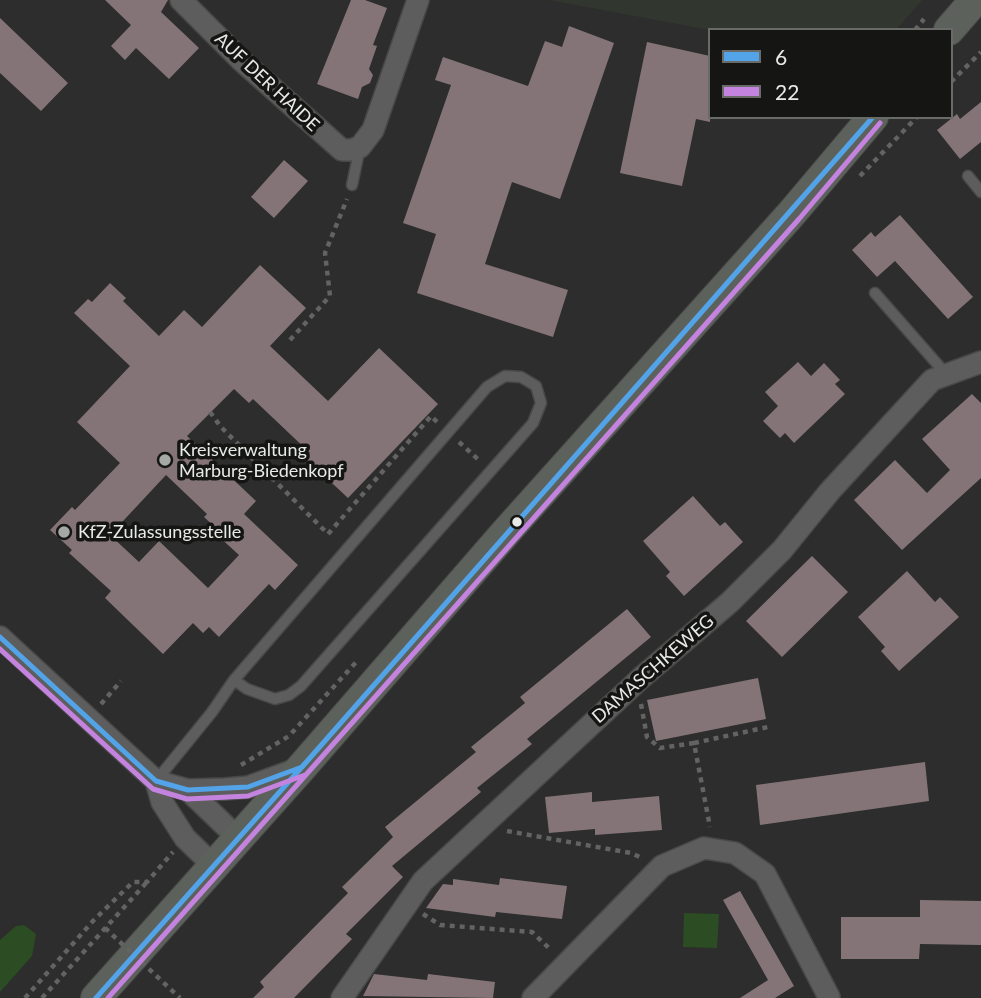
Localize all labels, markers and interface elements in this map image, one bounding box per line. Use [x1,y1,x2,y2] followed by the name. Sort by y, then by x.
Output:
[210,28,324,136] street label: AUF DER HAIDE
[708,28,953,119] legend
[775,44,787,69] text: 6
[775,79,799,104] text: 22
[179,439,343,482] place label: Kreisverwaltung Marburg-Biedenkopf
[157,452,173,468] marker: Kreisverwaltung Marburg-Biedenkopf
[510,515,524,529] unlabelled marker
[78,521,241,543] place label: KfZ-Zulassungsstelle
[56,524,72,540] marker: KfZ-Zulassungsstelle
[588,610,718,728] street label: DAMASCHKEWEG

